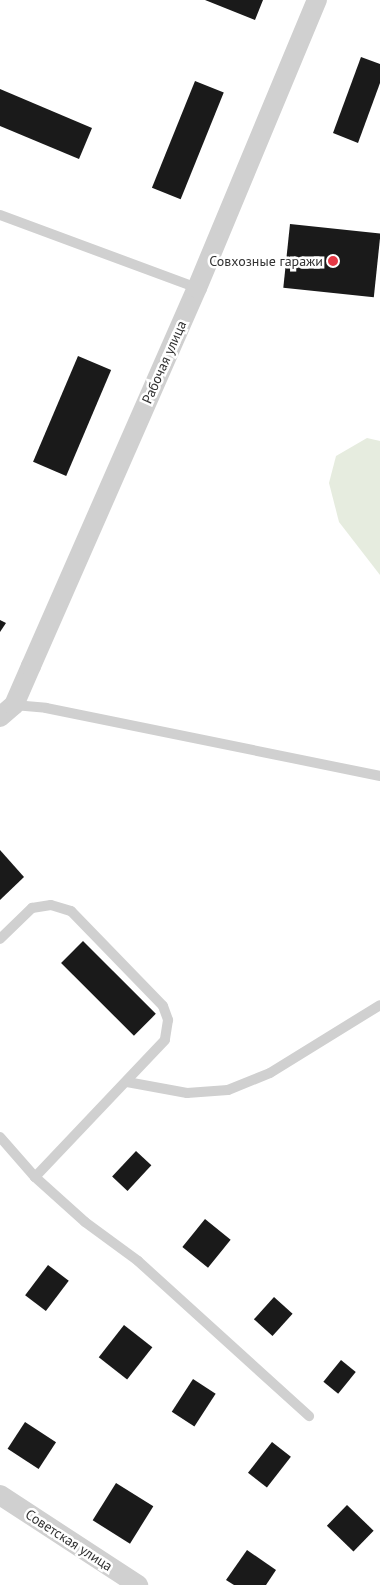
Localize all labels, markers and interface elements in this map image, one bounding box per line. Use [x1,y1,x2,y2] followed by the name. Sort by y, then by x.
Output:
[209,253,323,269] place label: Совхозные гаражи
[327,255,339,267] marker: Совхозные гаражи
[138,318,190,406] street label: Рабочая улица
[22,1506,116,1574] street label: Советская улица

